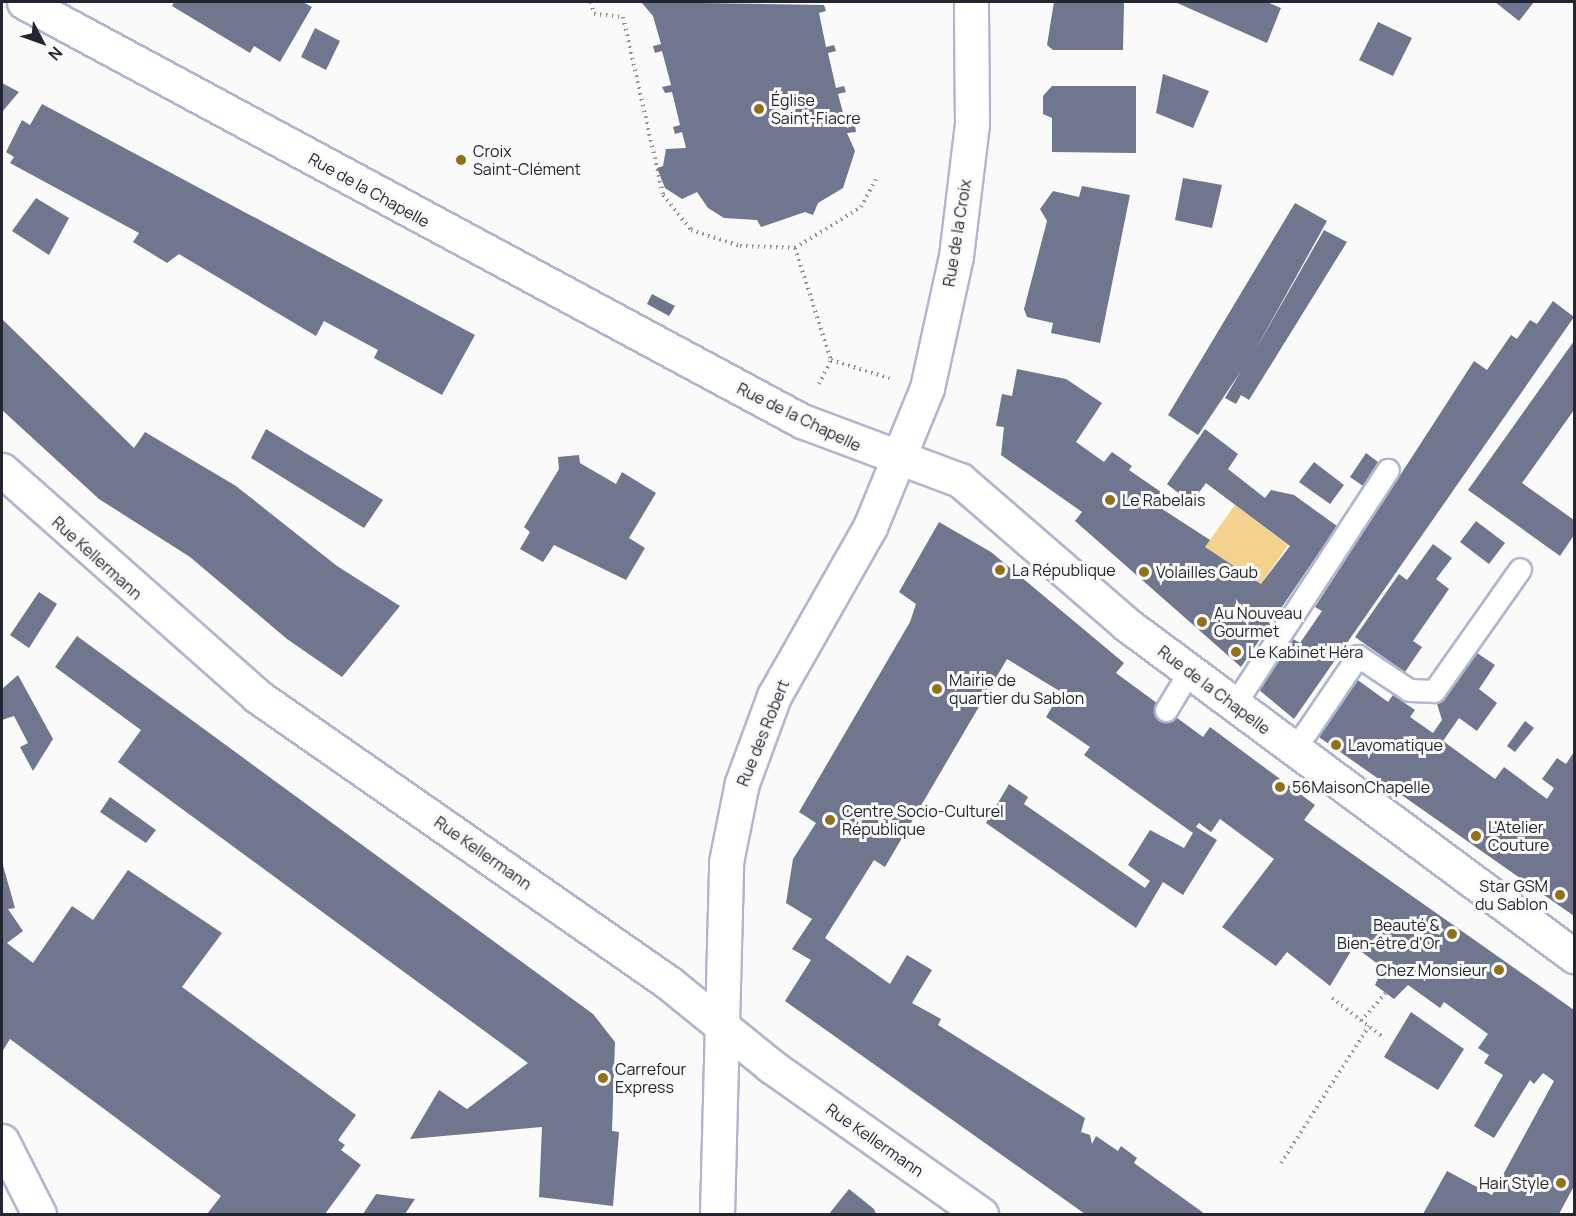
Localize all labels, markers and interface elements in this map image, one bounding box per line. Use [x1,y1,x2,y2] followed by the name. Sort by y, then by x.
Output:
[12,12,72,72] north arrow
[44,42,68,65] text: N
[771,90,861,128] place label: Église Saint-Fiacre
[752,102,766,116] marker: Église Saint-Fiacre
[473,141,581,179] place label: Croix Saint-Clément
[305,149,433,231] street label: Rue de la Chapelle
[454,153,468,167] marker: Croix Saint-Clément
[939,178,975,288] street label: Rue de la Croix
[734,379,864,455] street label: Rue de la Chapelle
[1122,490,1205,510] place label: Le Rabelais
[1103,493,1117,507] marker: Le Rabelais
[48,513,146,603] street label: Rue Kellermann
[1012,560,1116,580] place label: La République
[1156,562,1258,582] place label: Volailles Gaub
[993,563,1007,577] marker: La République
[1137,565,1151,579] marker: Volailles Gaub
[1214,603,1302,641] place label: Au Nouveau Gourmet
[1195,615,1209,629] marker: Au Nouveau Gourmet
[1154,642,1274,738] street label: Rue de la Chapelle
[1248,642,1363,662] place label: Le Kabinet Héra
[1229,645,1243,659] marker: Le Kabinet Héra
[949,670,1084,708] place label: Mairie de quartier du Sablon
[733,677,793,789] street label: Rue des Robert
[930,682,944,696] marker: Mairie de quartier du Sablon
[1348,735,1443,755] place label: Lavomatique
[1329,738,1343,752] marker: Lavomatique
[1292,777,1430,797] place label: 56MaisonChapelle
[1273,780,1287,794] marker: 56MaisonChapelle
[842,801,1004,839] place label: Centre Socio-Culturel République
[431,812,535,894] street label: Rue Kellermann
[823,813,837,827] marker: Centre Socio-Culturel République
[1488,817,1549,855] place label: L'Atelier Couture
[1469,829,1483,843] marker: L'Atelier Couture
[1475,876,1548,914] place label: Star GSM du Sablon
[1553,888,1567,902] marker: Star GSM du Sablon
[1337,915,1440,953] place label: Beauté & Bien-être d'Or
[1445,927,1459,941] marker: Beauté & Bien-être d'Or
[1376,960,1487,980] place label: Chez Monsieur
[1492,963,1506,977] marker: Chez Monsieur
[615,1059,686,1097] place label: Carrefour Express
[596,1071,610,1085] marker: Carrefour Express
[823,1099,927,1181] street label: Rue Kellermann
[1479,1173,1549,1193] place label: Hair Style
[1554,1176,1568,1190] marker: Hair Style

